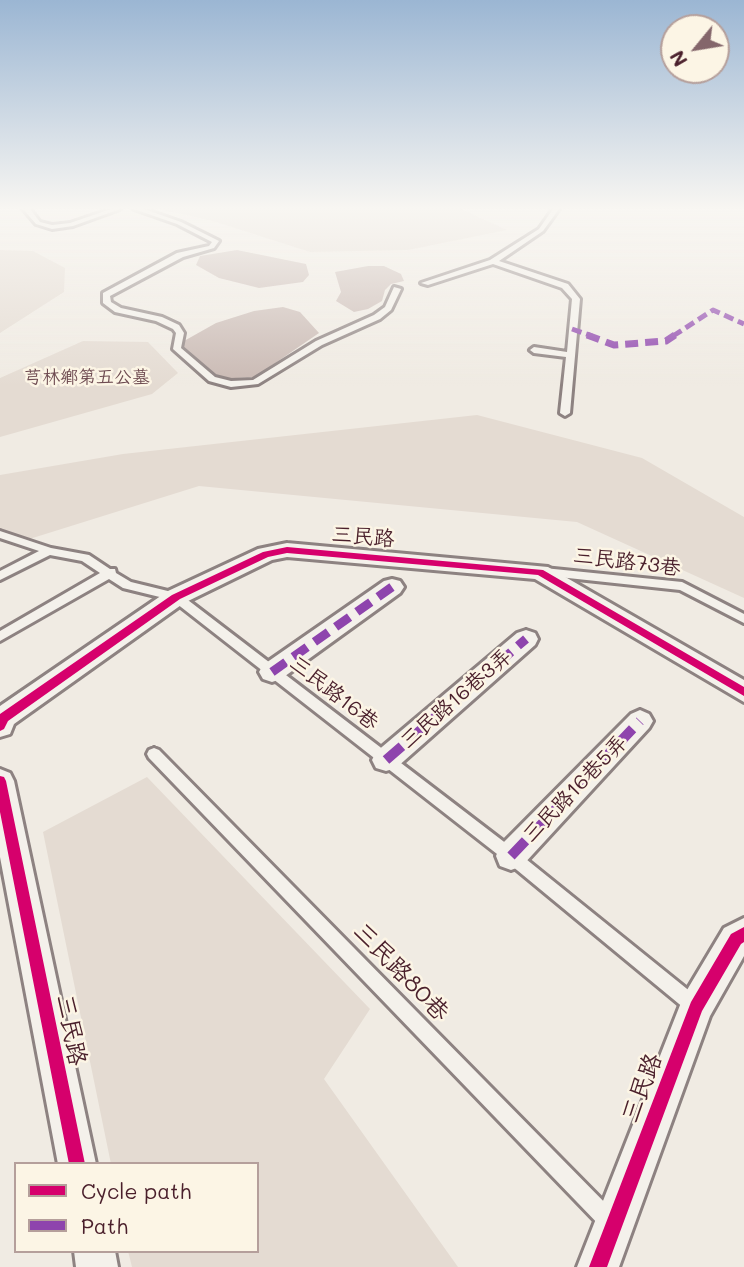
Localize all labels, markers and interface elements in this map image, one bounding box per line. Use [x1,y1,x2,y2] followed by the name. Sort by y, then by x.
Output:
[660,14,730,84] north arrow
[664,46,693,71] text: N
[24,366,150,388] park label: 芎林鄉第五公墓
[331,522,395,552] street label: 三民路
[572,543,682,581] street label: 三民路73巷
[395,644,517,754] street label: 三民路16巷3弄
[284,650,384,736] street label: 三民路16巷
[518,730,632,848] street label: 三民路16巷5弄
[347,917,455,1027] street label: 三民路80巷
[50,992,92,1068] street label: 三民路
[616,1049,668,1127] street label: 三民路
[14,1162,259,1253] legend
[81,1177,191,1204] text: Cycle path
[81,1212,128,1239] text: Path

